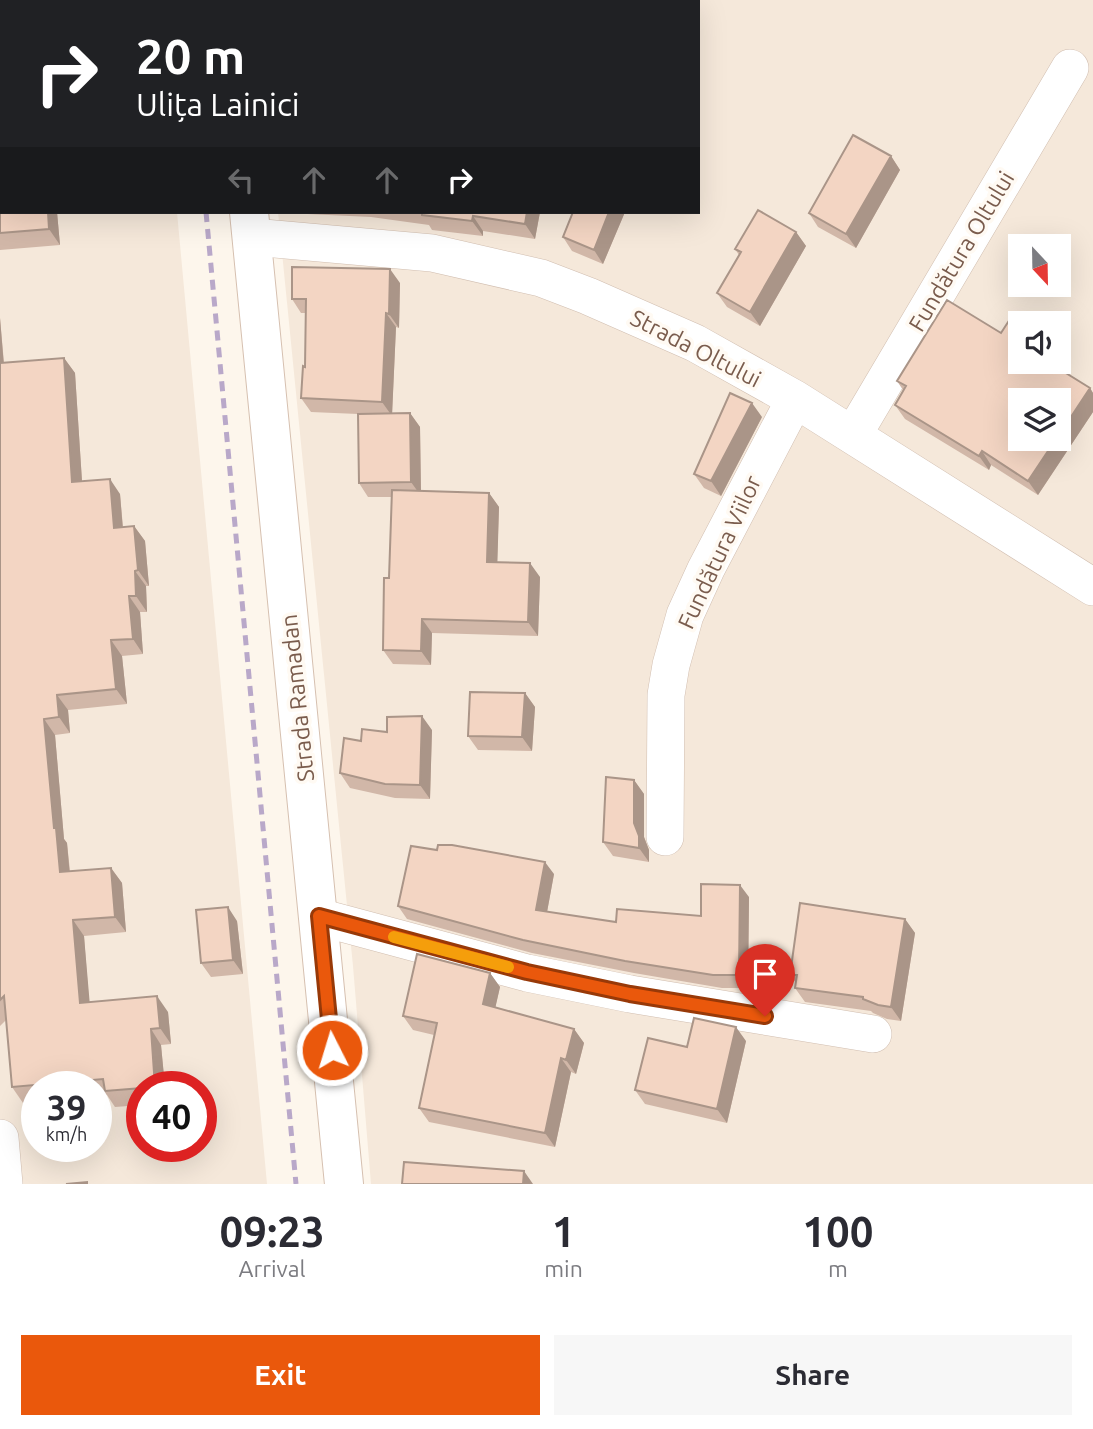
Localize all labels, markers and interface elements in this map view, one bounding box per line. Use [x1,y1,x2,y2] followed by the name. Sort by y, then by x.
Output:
[21,28,112,119] icon: right
[136,28,245,83] text: 20 m
[136,86,300,122] text: Ulița Lainici
[222,161,260,199] icon: left
[295,161,333,199] icon: ahead
[368,161,406,199] icon: ahead
[441,161,479,199] icon: right
[903,167,1019,335] street label: Fundătura Oltului
[1008,234,1071,298] north arrow
[1008,234,1071,451] map controls
[627,304,765,392] street label: Strada Oltului
[1008,311,1071,374] button: sound
[1008,388,1071,451] button: layers
[673,471,766,632] street label: Fundătura Viilor
[276,613,318,783] street label: Strada Ramadan
[735,944,795,1016] pin
[746,955,784,993] icon: arrive
[295,1013,369,1087] position arrow
[126,1071,217,1162] speed limit sign: 40
[47,1087,86,1127] text: 39
[46,1124,87,1144] text: km/h
[220,1208,325,1255] text: 09:23
[552,1208,575,1255] text: 1
[802,1208,873,1255] text: 100
[239,1256,306,1281] text: Arrival
[544,1256,583,1281] text: min
[828,1256,848,1281] text: m
[21,1335,540,1415] button: Exit
[554,1335,1072,1415] button: Share

